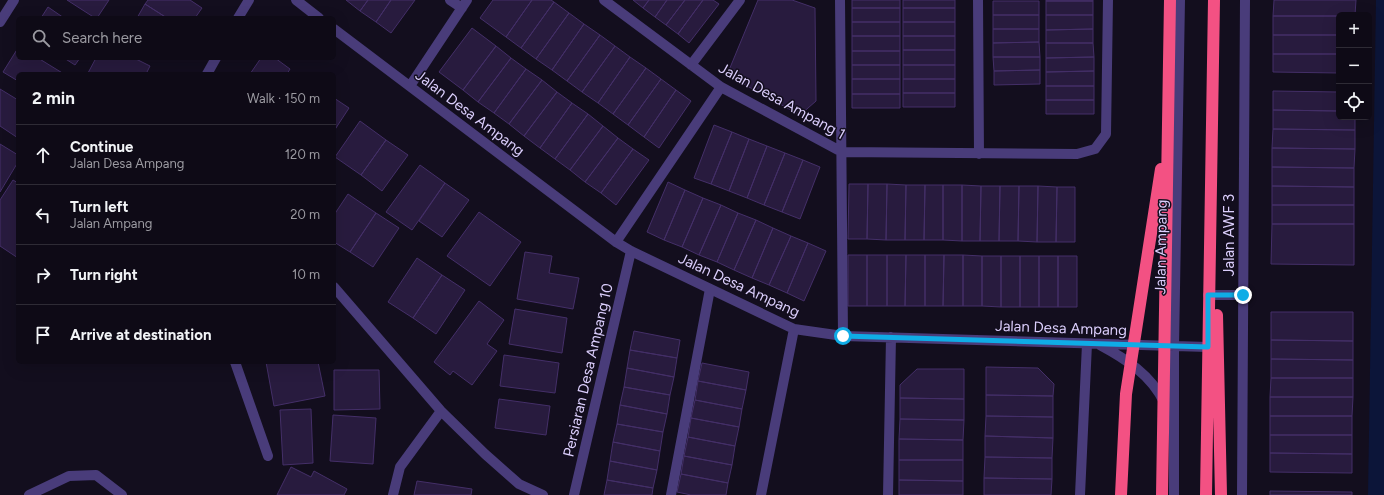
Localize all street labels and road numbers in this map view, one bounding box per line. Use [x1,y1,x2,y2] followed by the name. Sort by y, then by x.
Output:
[716,59,848,143] street label: Jalan Desa Ampang 1
[412,66,528,160] street label: Jalan Desa Ampang
[1220,194,1238,276] street label: Jalan AWF 3
[1151,199,1171,295] street label: Jalan Ampang
[675,249,803,321] street label: Jalan Desa Ampang
[559,281,617,459] street label: Persiaran Desa Ampang 10
[995,317,1127,339] street label: Jalan Desa Ampang

